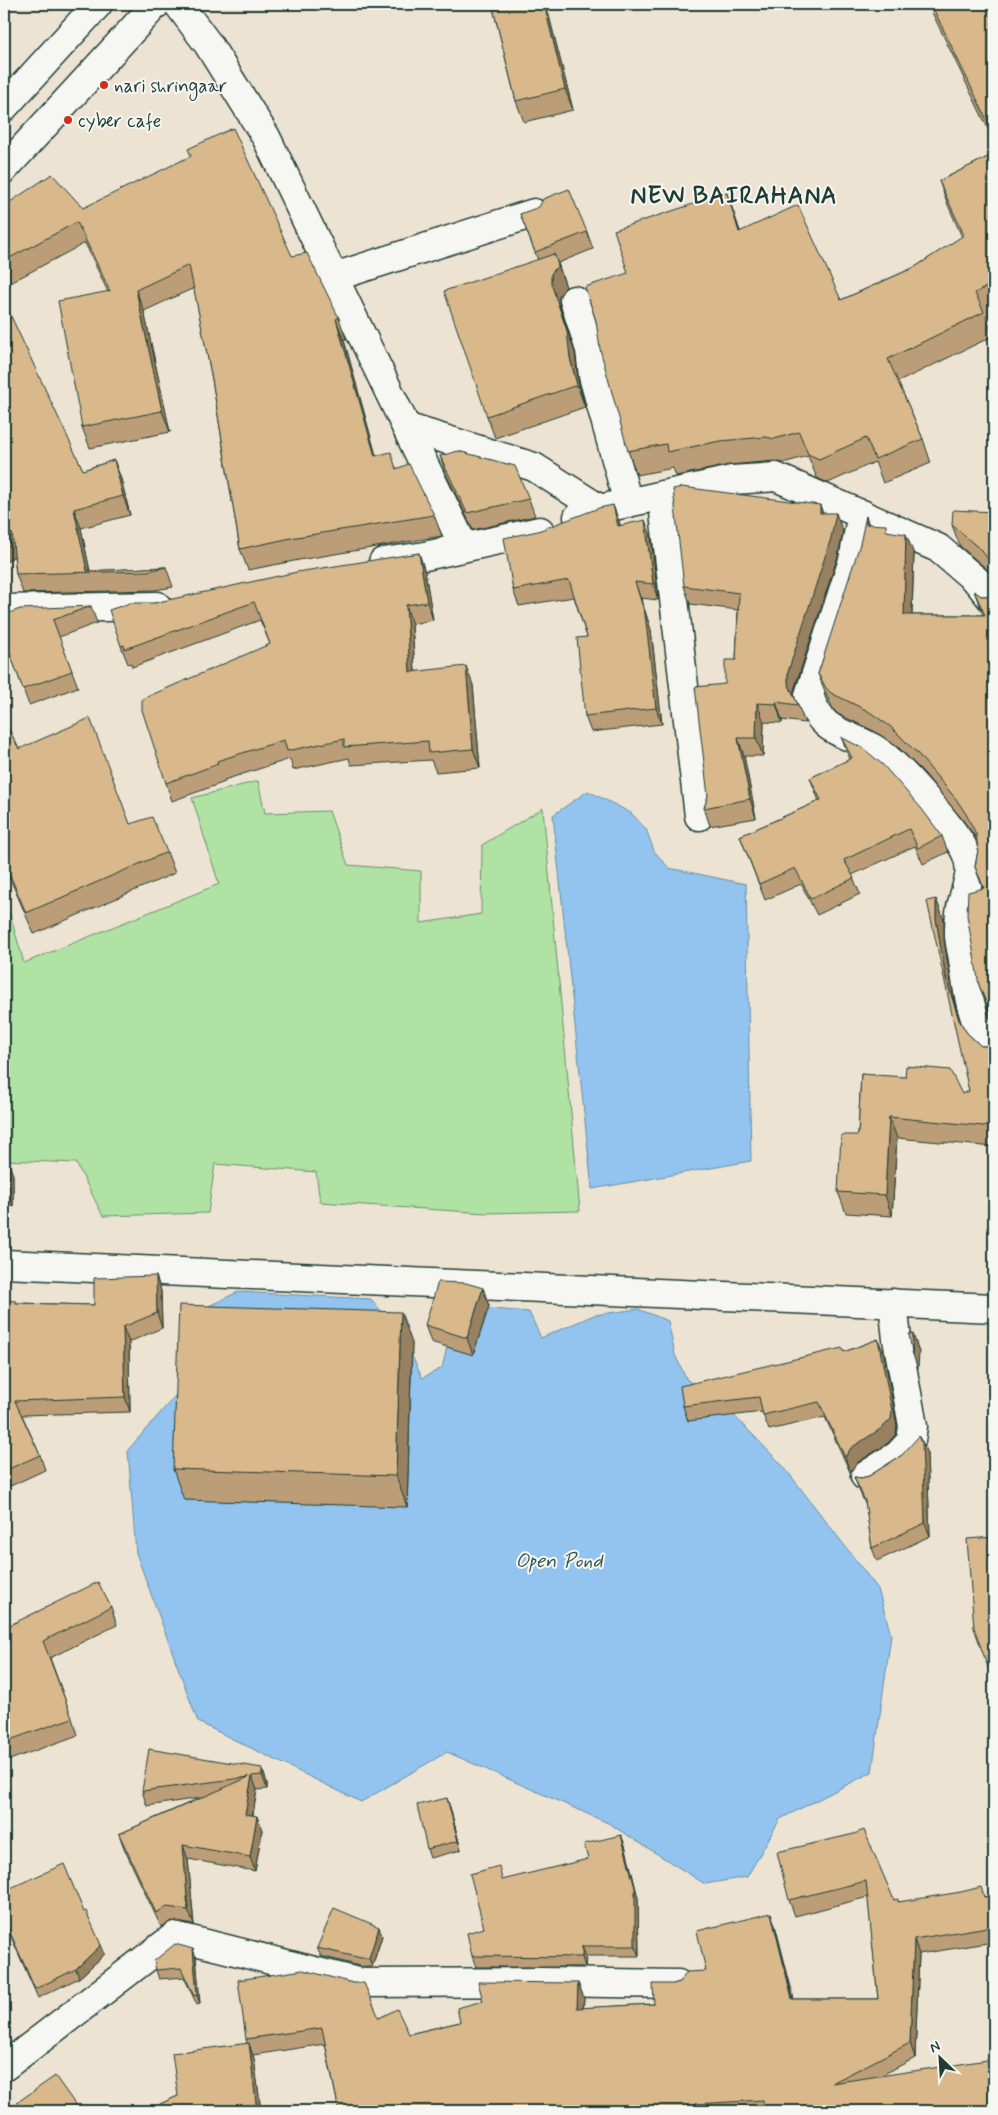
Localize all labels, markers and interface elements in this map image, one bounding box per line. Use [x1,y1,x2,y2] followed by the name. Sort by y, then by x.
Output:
[114,74,227,101] place label: nari shringaar
[98,79,110,91] marker: nari shringaar
[78,109,161,134] place label: cyber cafe
[62,114,74,126] marker: cyber cafe
[631,181,837,212] district label: NEW BAIRAHANA
[515,1548,605,1575] water label: Open Pond
[916,2032,966,2082] north arrow
[927,2037,943,2057] text: N

